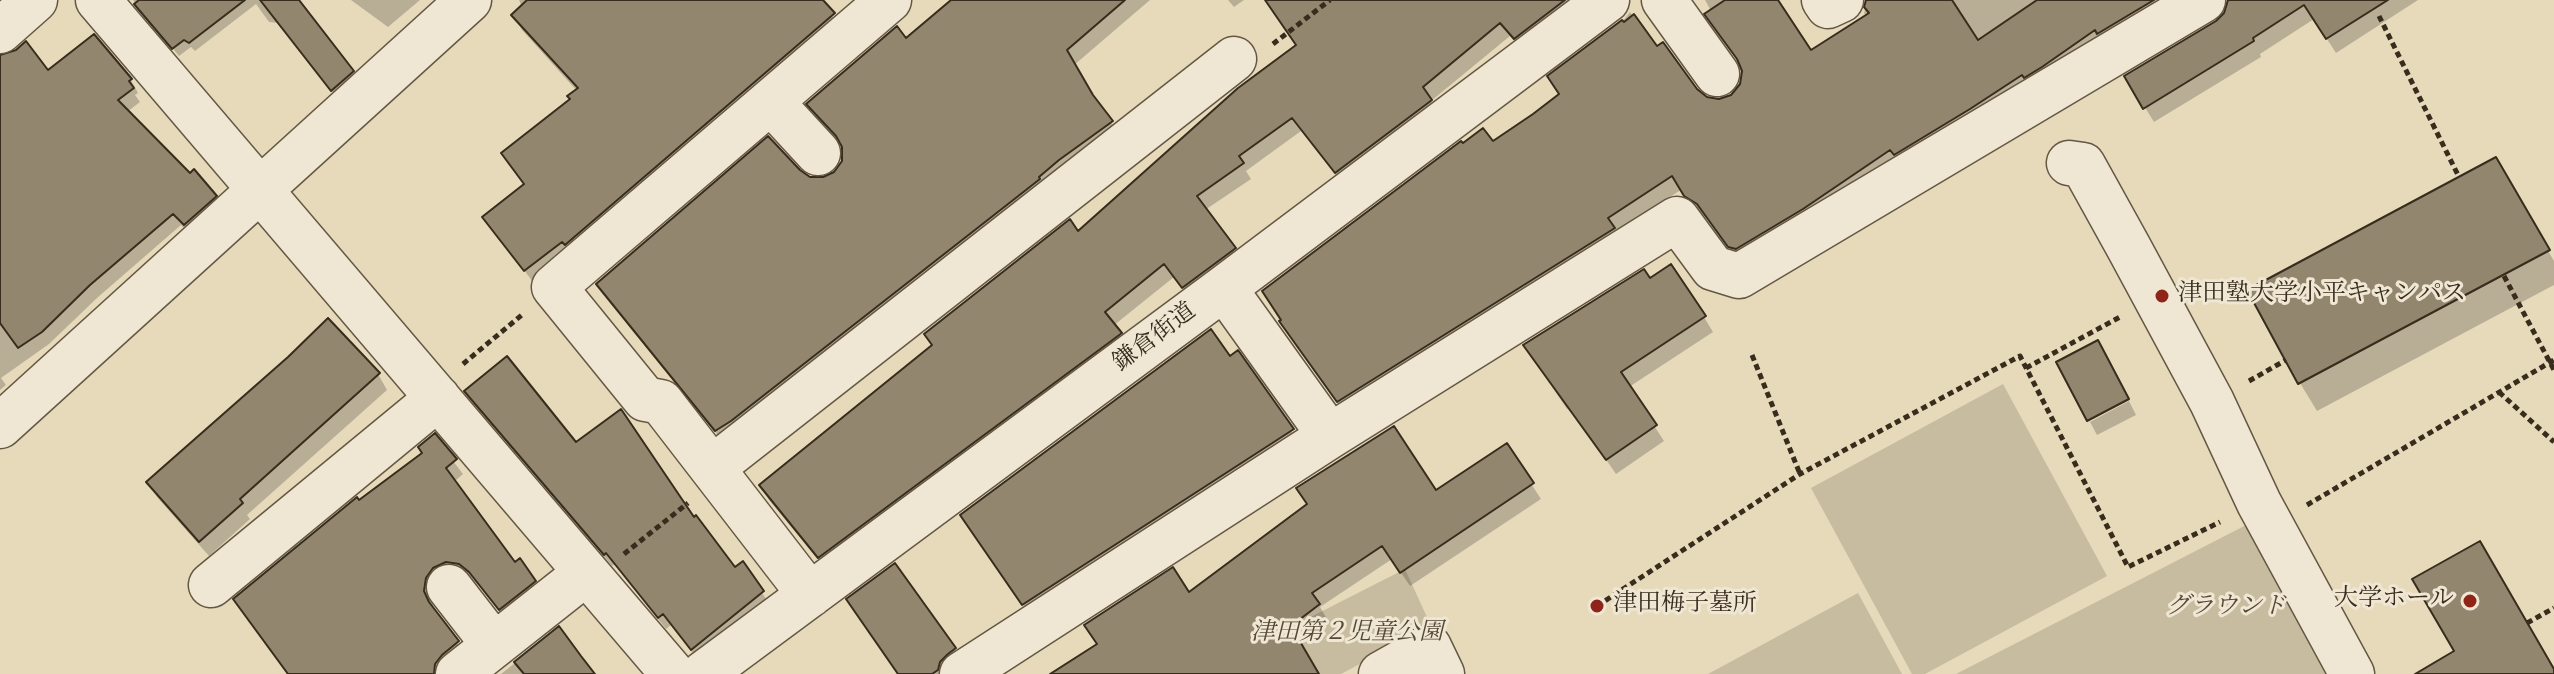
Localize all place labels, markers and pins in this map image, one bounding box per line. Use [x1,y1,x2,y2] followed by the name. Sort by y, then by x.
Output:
[2178,282,2466,310] place label: 津田塾大学小平キャンパス
[2153,287,2171,305] marker: 津田塾大学小平キャンパス
[2334,587,2454,615] place label: 大学ホール
[1613,592,1757,620] place label: 津田梅子墓所
[2461,592,2479,610] marker: 大学ホール
[1588,597,1606,615] marker: 津田梅子墓所

